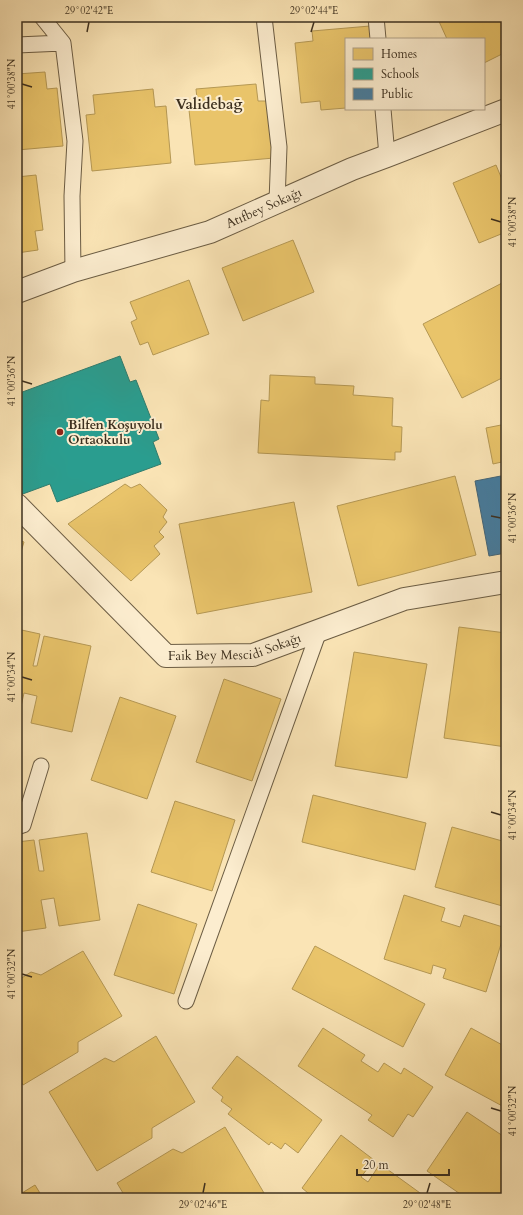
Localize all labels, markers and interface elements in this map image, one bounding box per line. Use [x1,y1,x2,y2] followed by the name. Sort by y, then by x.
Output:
[65,4,113,18] text: 29°02'42"E
[290,4,338,18] text: 29°02'44"E
[345,38,485,110] legend
[381,46,417,62] text: Homes
[5,58,19,109] text: 41°00'38"N
[381,66,419,82] text: Schools
[381,86,414,102] text: Public
[176,94,242,114] district label: Validebağ
[223,183,305,233] street label: Atıfbey Sokağı
[506,196,520,247] text: 41°00'38"N
[5,355,19,406] text: 41°00'36"N
[68,416,163,449] place label: Bilfen Koşuyolu Ortaokulu
[55,427,65,437] marker: Bilfen Koşuyolu Ortaokulu
[506,492,520,543] text: 41°00'36"N
[168,629,304,665] street label: Faik Bey Mescidi Sokağı
[5,651,19,702] text: 41°00'34"N
[506,789,520,840] text: 41°00'34"N
[5,948,19,999] text: 41°00'32"N
[506,1085,520,1136] text: 41°00'32"N
[357,1151,449,1177] scale bar
[363,1157,390,1173] text: 20 m
[179,1198,227,1212] text: 29°02'46"E
[403,1198,451,1212] text: 29°02'48"E

